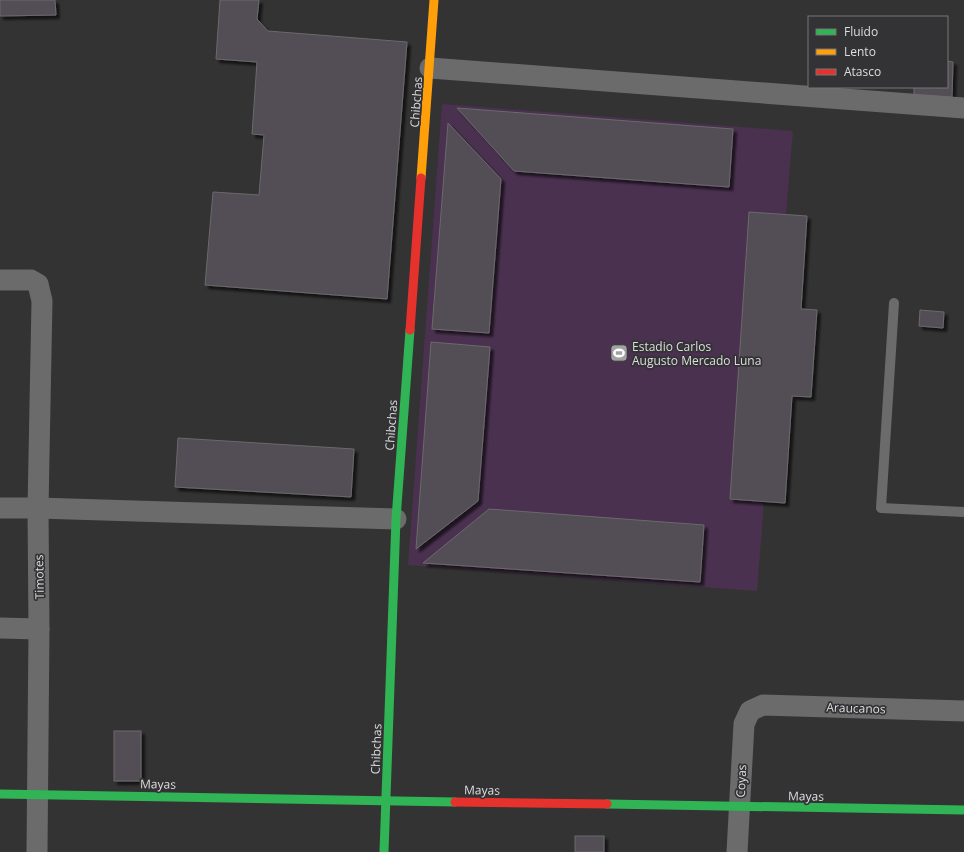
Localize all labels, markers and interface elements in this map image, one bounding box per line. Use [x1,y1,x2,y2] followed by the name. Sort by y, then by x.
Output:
[808,16,948,88] legend
[844,23,878,40] text: Fluido
[844,43,876,60] text: Lento
[844,63,881,80] text: Atasco
[406,76,426,128] street label: Chibchas
[632,338,761,369] place label: Estadio Carlos Augusto Mercado Luna
[609,343,629,363] sports icon: Estadio Carlos Augusto Mercado Luna
[381,399,401,451] street label: Chibchas
[30,554,48,599] street label: Timotes
[826,698,886,718] street label: Araucanos
[367,723,385,775] street label: Chibchas
[732,764,750,798] street label: Coyas
[140,775,176,793] street label: Mayas
[464,781,500,799] street label: Mayas
[788,787,824,805] street label: Mayas

